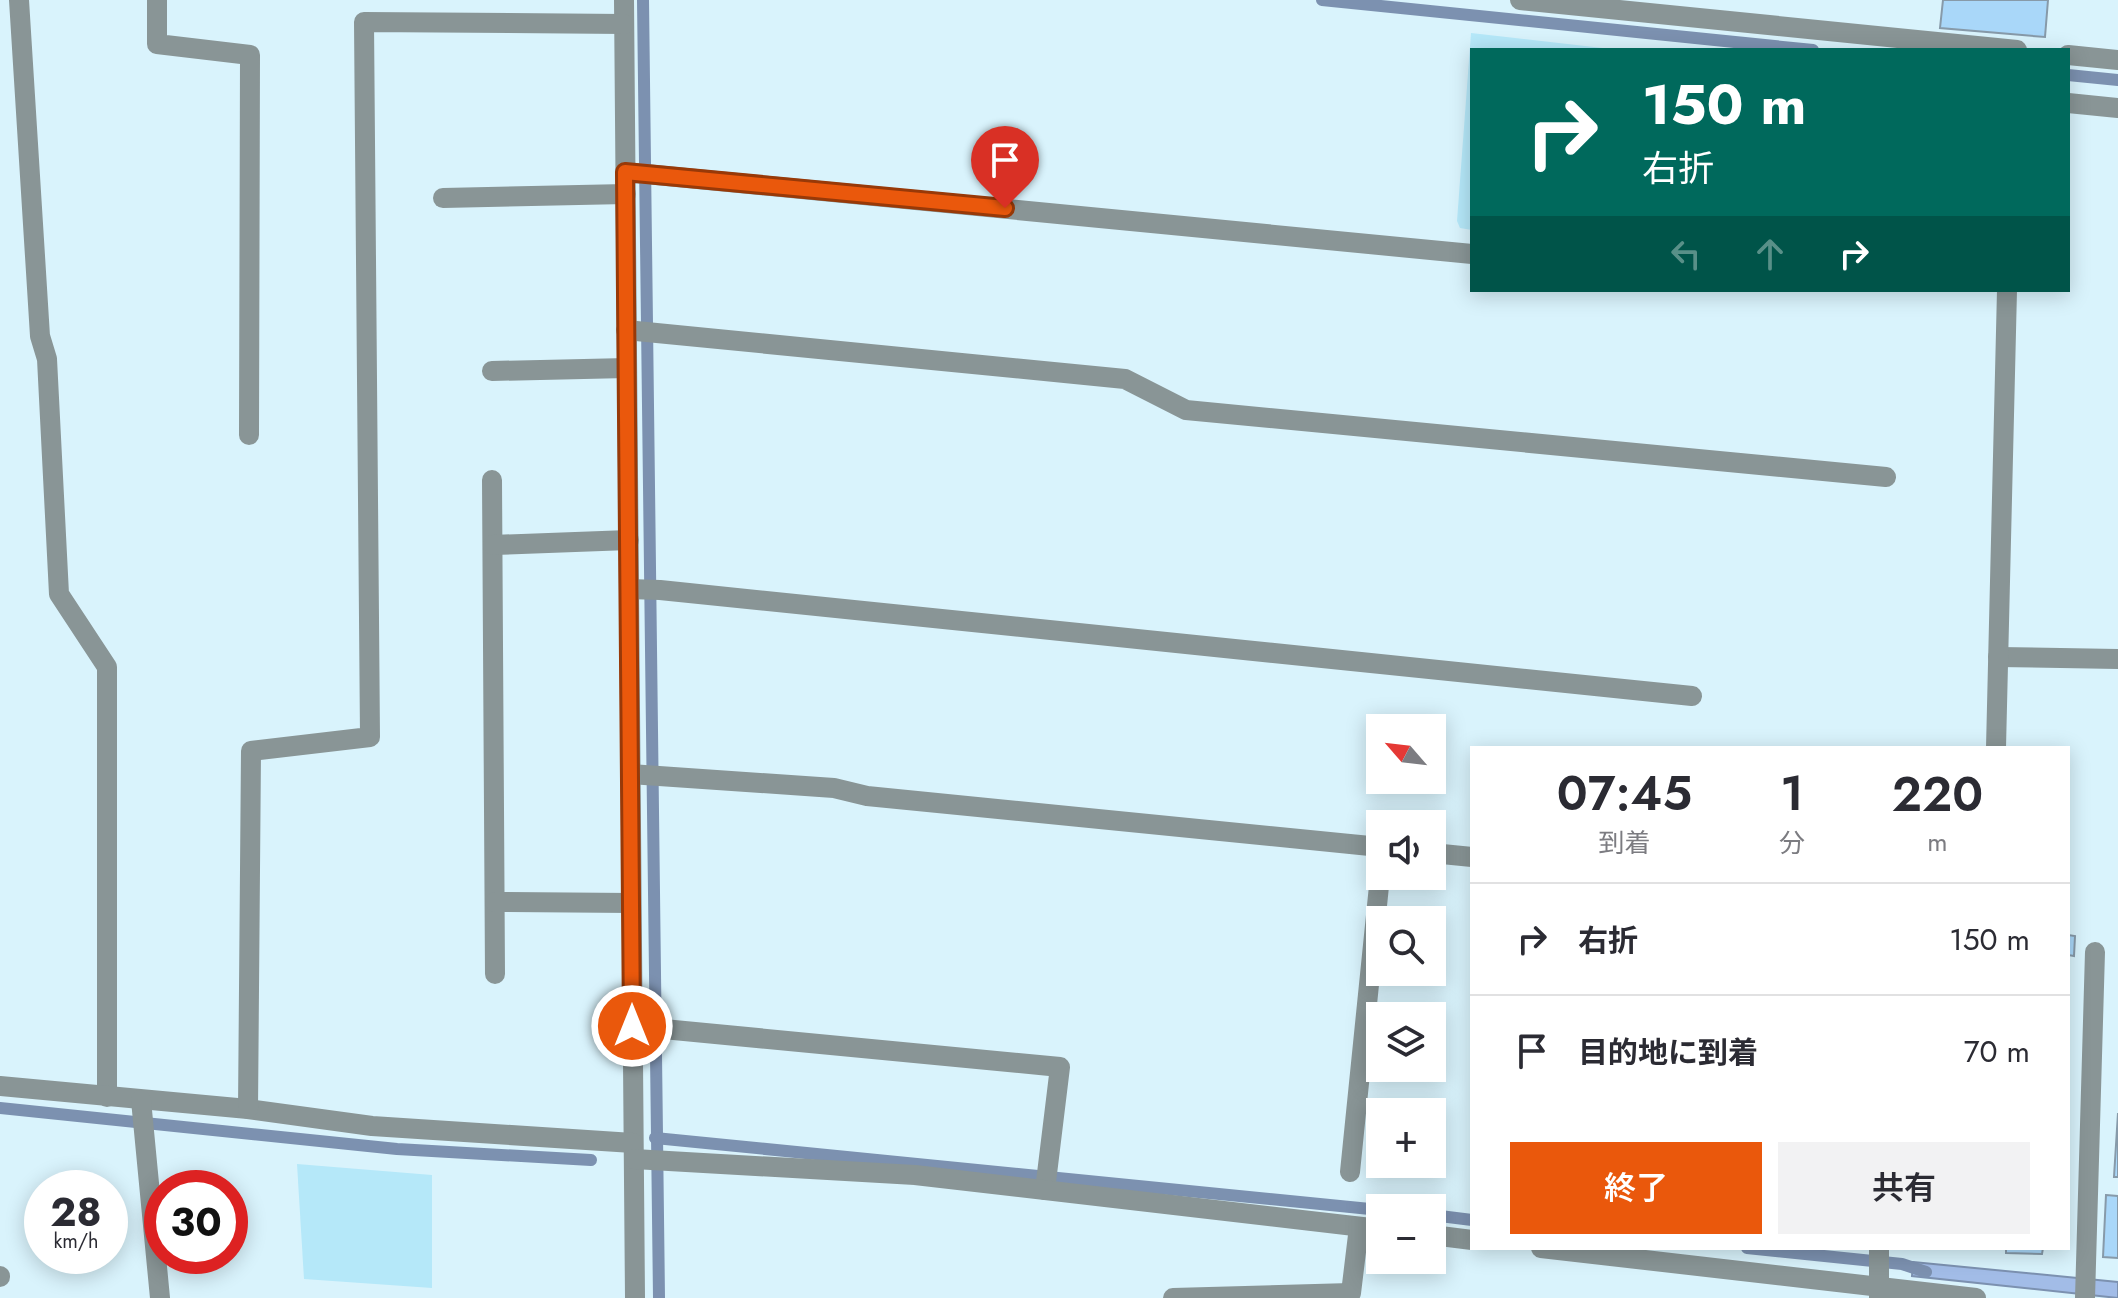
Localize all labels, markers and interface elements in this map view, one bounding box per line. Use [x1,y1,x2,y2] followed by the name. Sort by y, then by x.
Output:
[1642,64,1806,145] text: 150 m
[1510,80,1614,184] icon: right
[971,126,1039,208] pin
[983,138,1027,182] icon: arrive
[1642,142,1714,194] text: 右折
[1664,232,1708,276] icon: left
[1748,232,1792,276] icon: ahead
[1832,232,1876,276] icon: right
[1366,714,1446,794] north arrow
[1366,714,1446,1274] map controls
[1557,759,1692,828] text: 07:45
[1780,759,1804,828] text: 1
[1892,760,1983,829] text: 220
[1366,810,1446,890] button: sound
[1927,823,1948,861] text: m
[1598,824,1651,862] text: 到着
[1779,824,1805,862] text: 分
[1366,906,1446,986] button: search
[1510,917,1554,961] icon: right
[1949,918,2030,961] text: 150 m
[1578,919,1638,962] text: 右折
[590,984,674,1068] position arrow
[1366,1002,1446,1082] button: layers
[1510,1029,1554,1073] icon: arrive
[1964,1030,2030,1073] text: 70 m
[1578,1031,1758,1074] text: 目的地に到着
[1366,1098,1446,1178] button: +
[1510,1142,1762,1234] button: 終了
[1778,1142,2030,1234] button: 共有
[144,1170,248,1274] speed limit sign: 30
[50,1183,102,1241] text: 28
[1366,1194,1446,1274] button: −
[53,1227,99,1256] text: km/h

